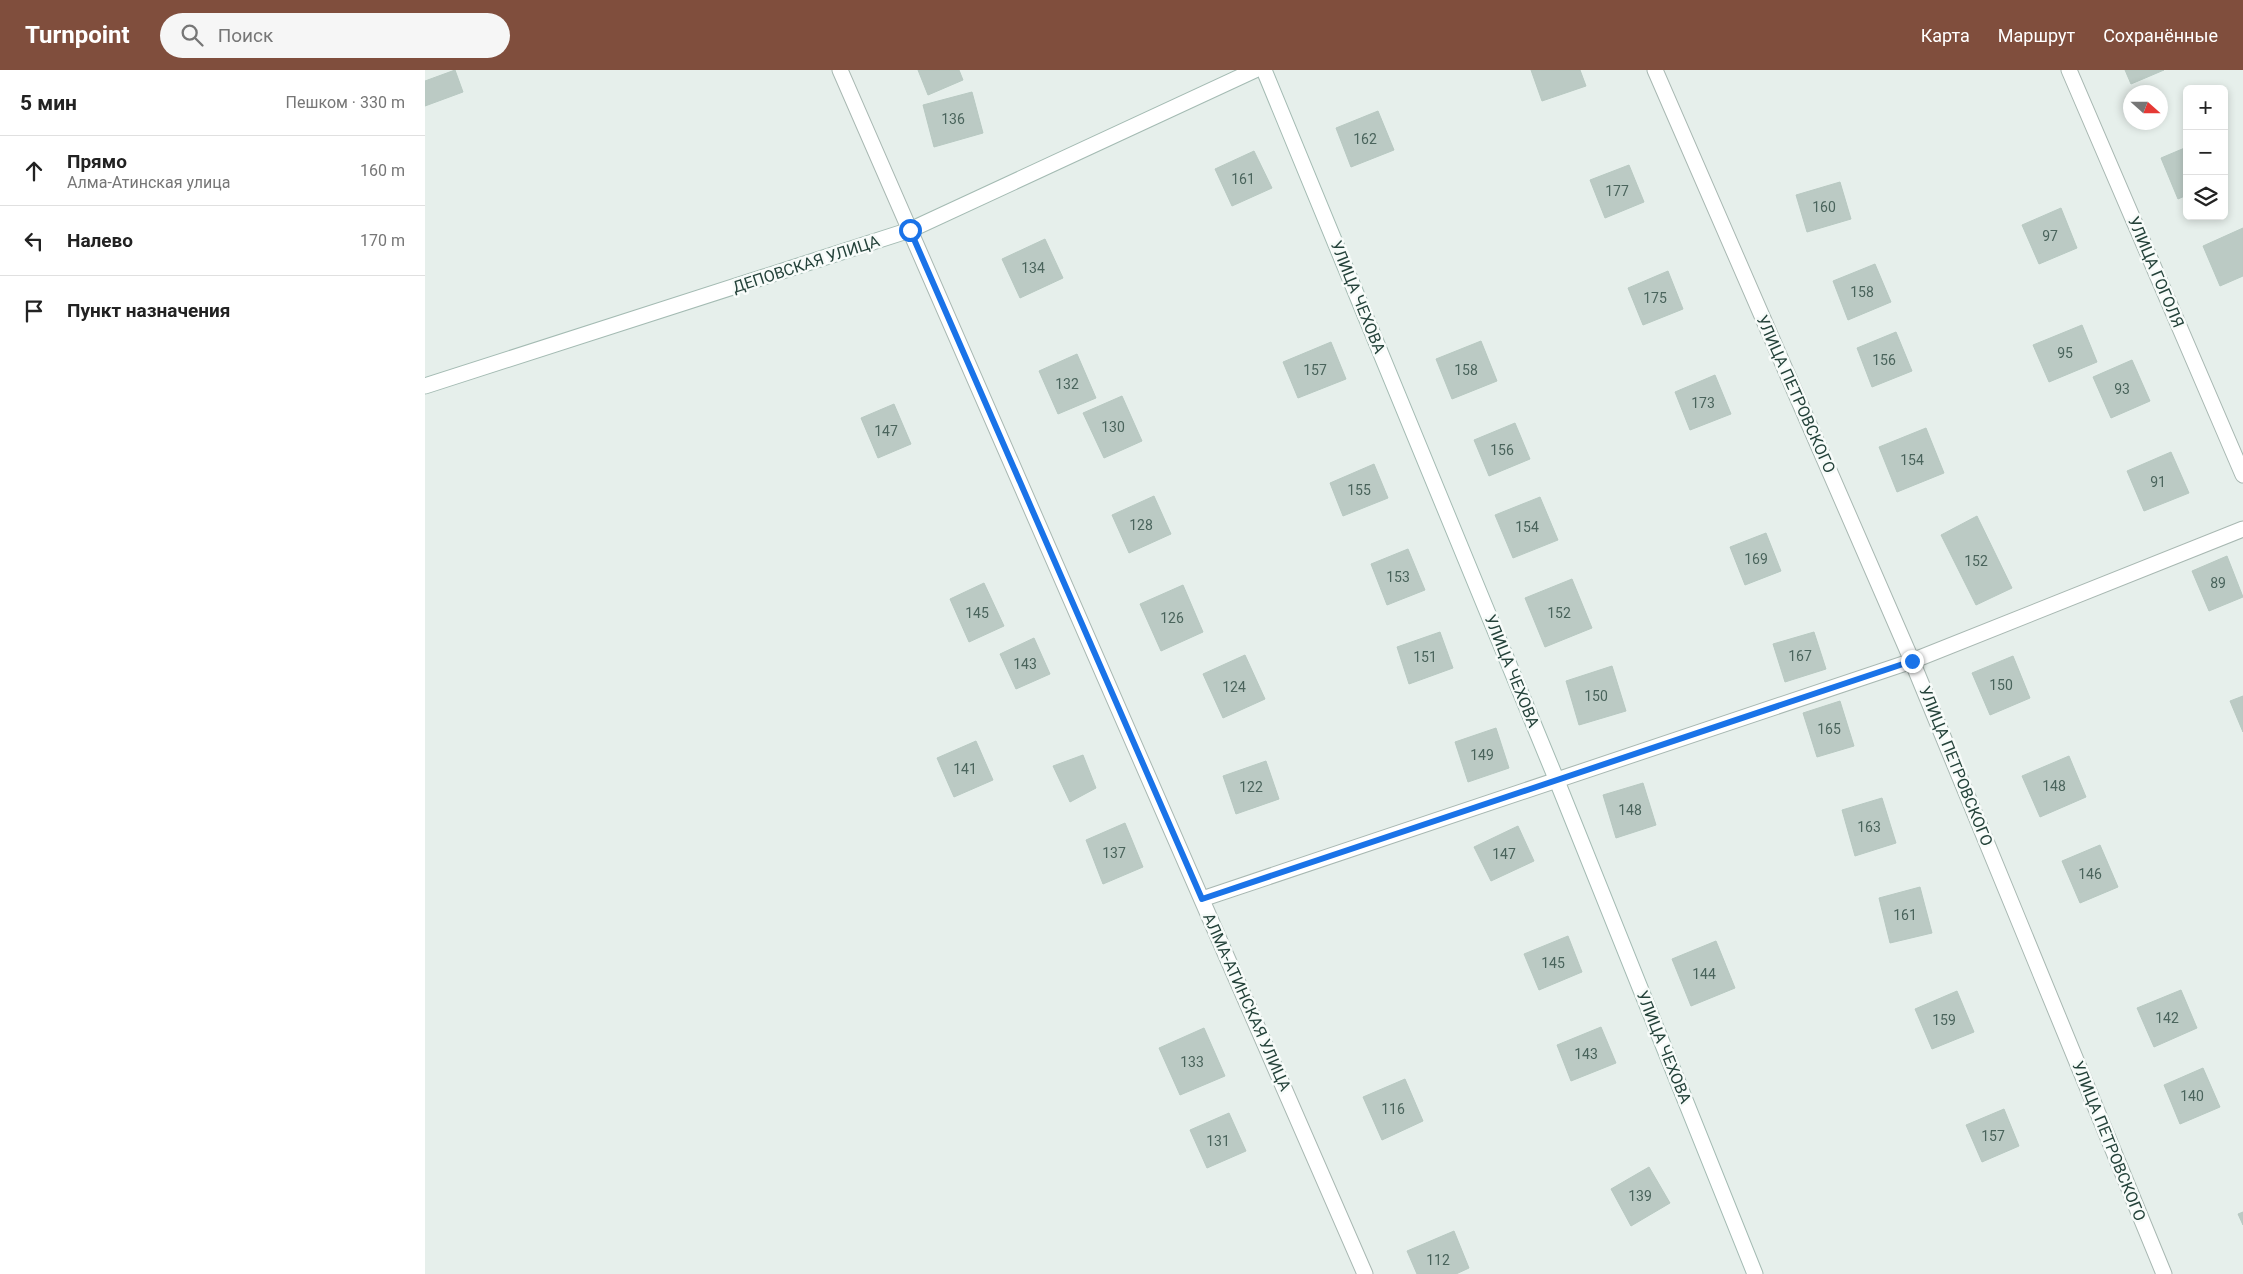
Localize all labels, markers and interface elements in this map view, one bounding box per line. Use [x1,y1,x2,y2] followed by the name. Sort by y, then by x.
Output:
[160,13,510,58] search box
[25,21,130,49] text: Turnpoint
[178,21,206,49] icon: search
[218,24,273,47] text: Поиск
[1921,25,1970,46] text: Карта
[1998,25,2075,46] text: Маршрут
[2103,25,2218,46] text: Сохранённые
[2123,85,2168,130] north arrow
[2183,85,2228,220] map controls
[2183,85,2228,130] button: +
[20,91,77,115] text: 5 мин
[286,93,405,112] text: Пешком · 330 m
[941,111,965,127] house number: 136
[2183,130,2228,175] button: −
[1353,131,1377,147] house number: 162
[67,150,127,173] text: Прямо
[20,157,48,185] icon: ahead
[360,161,405,180] text: 160 m
[1231,171,1255,187] house number: 161
[67,173,230,192] text: Алма-Атинская улица
[2183,175,2228,220] button: layers
[1605,183,1629,199] house number: 177
[1812,199,1836,215] house number: 160
[2124,214,2188,330] street label: УЛИЦА ГОГОЛЯ
[899,219,922,242] route start
[20,227,48,255] icon: left
[2042,228,2058,244] house number: 97
[67,229,133,252] text: Налево
[360,231,405,250] text: 170 m
[730,231,882,297] street label: ДЕПОВСКАЯ УЛИЦА
[1327,238,1389,357] street label: УЛИЦА ЧЕХОВА
[1021,260,1045,276] house number: 134
[1850,284,1874,300] house number: 158
[1643,290,1667,306] house number: 175
[20,297,48,325] icon: arrive
[67,299,230,322] text: Пункт назначения
[1753,312,1839,476] street label: УЛИЦА ПЕТРОВСКОГО
[2057,345,2073,361] house number: 95
[1872,352,1896,368] house number: 156
[1303,362,1327,378] house number: 157
[1454,362,1478,378] house number: 158
[1055,376,1079,392] house number: 132
[2114,381,2130,397] house number: 93
[1691,395,1715,411] house number: 173
[1101,419,1125,435] house number: 130
[874,423,898,439] house number: 147
[1490,442,1514,458] house number: 156
[1900,452,1924,468] house number: 154
[2150,474,2166,490] house number: 91
[1347,482,1371,498] house number: 155
[1129,517,1153,533] house number: 128
[1515,519,1539,535] house number: 154
[1744,551,1768,567] house number: 169
[1964,553,1988,569] house number: 152
[1386,569,1410,585] house number: 153
[2210,575,2226,591] house number: 89
[965,605,989,621] house number: 145
[1547,605,1571,621] house number: 152
[1160,610,1184,626] house number: 126
[1481,612,1543,731] street label: УЛИЦА ЧЕХОВА
[1788,648,1812,664] house number: 167
[1413,649,1437,665] house number: 151
[1901,650,1924,673] route end
[1013,656,1037,672] house number: 143
[1989,677,2013,693] house number: 150
[1222,679,1246,695] house number: 124
[1915,683,1997,849] street label: УЛИЦА ПЕТРОВСКОГО
[1584,688,1608,704] house number: 150
[1817,721,1841,737] house number: 165
[1470,747,1494,763] house number: 149
[953,761,977,777] house number: 141
[2042,778,2066,794] house number: 148
[1239,779,1263,795] house number: 122
[1618,802,1642,818] house number: 148
[1857,819,1881,835] house number: 163
[1102,845,1126,861] house number: 137
[1492,846,1516,862] house number: 147
[2078,866,2102,882] house number: 146
[1893,907,1917,923] house number: 161
[1199,910,1295,1094] street label: АЛМА-АТИНСКАЯ УЛИЦА
[1541,955,1565,971] house number: 145
[1692,966,1716,982] house number: 144
[1633,988,1695,1107] street label: УЛИЦА ЧЕХОВА
[2155,1010,2179,1026] house number: 142
[1932,1012,1956,1028] house number: 159
[1574,1046,1598,1062] house number: 143
[1180,1054,1204,1070] house number: 133
[2068,1058,2150,1224] street label: УЛИЦА ПЕТРОВСКОГО
[2180,1088,2204,1104] house number: 140
[1381,1101,1405,1117] house number: 116
[1981,1128,2005,1144] house number: 157
[1206,1133,1230,1149] house number: 131
[1628,1188,1652,1204] house number: 139
[1426,1252,1450,1268] house number: 112

